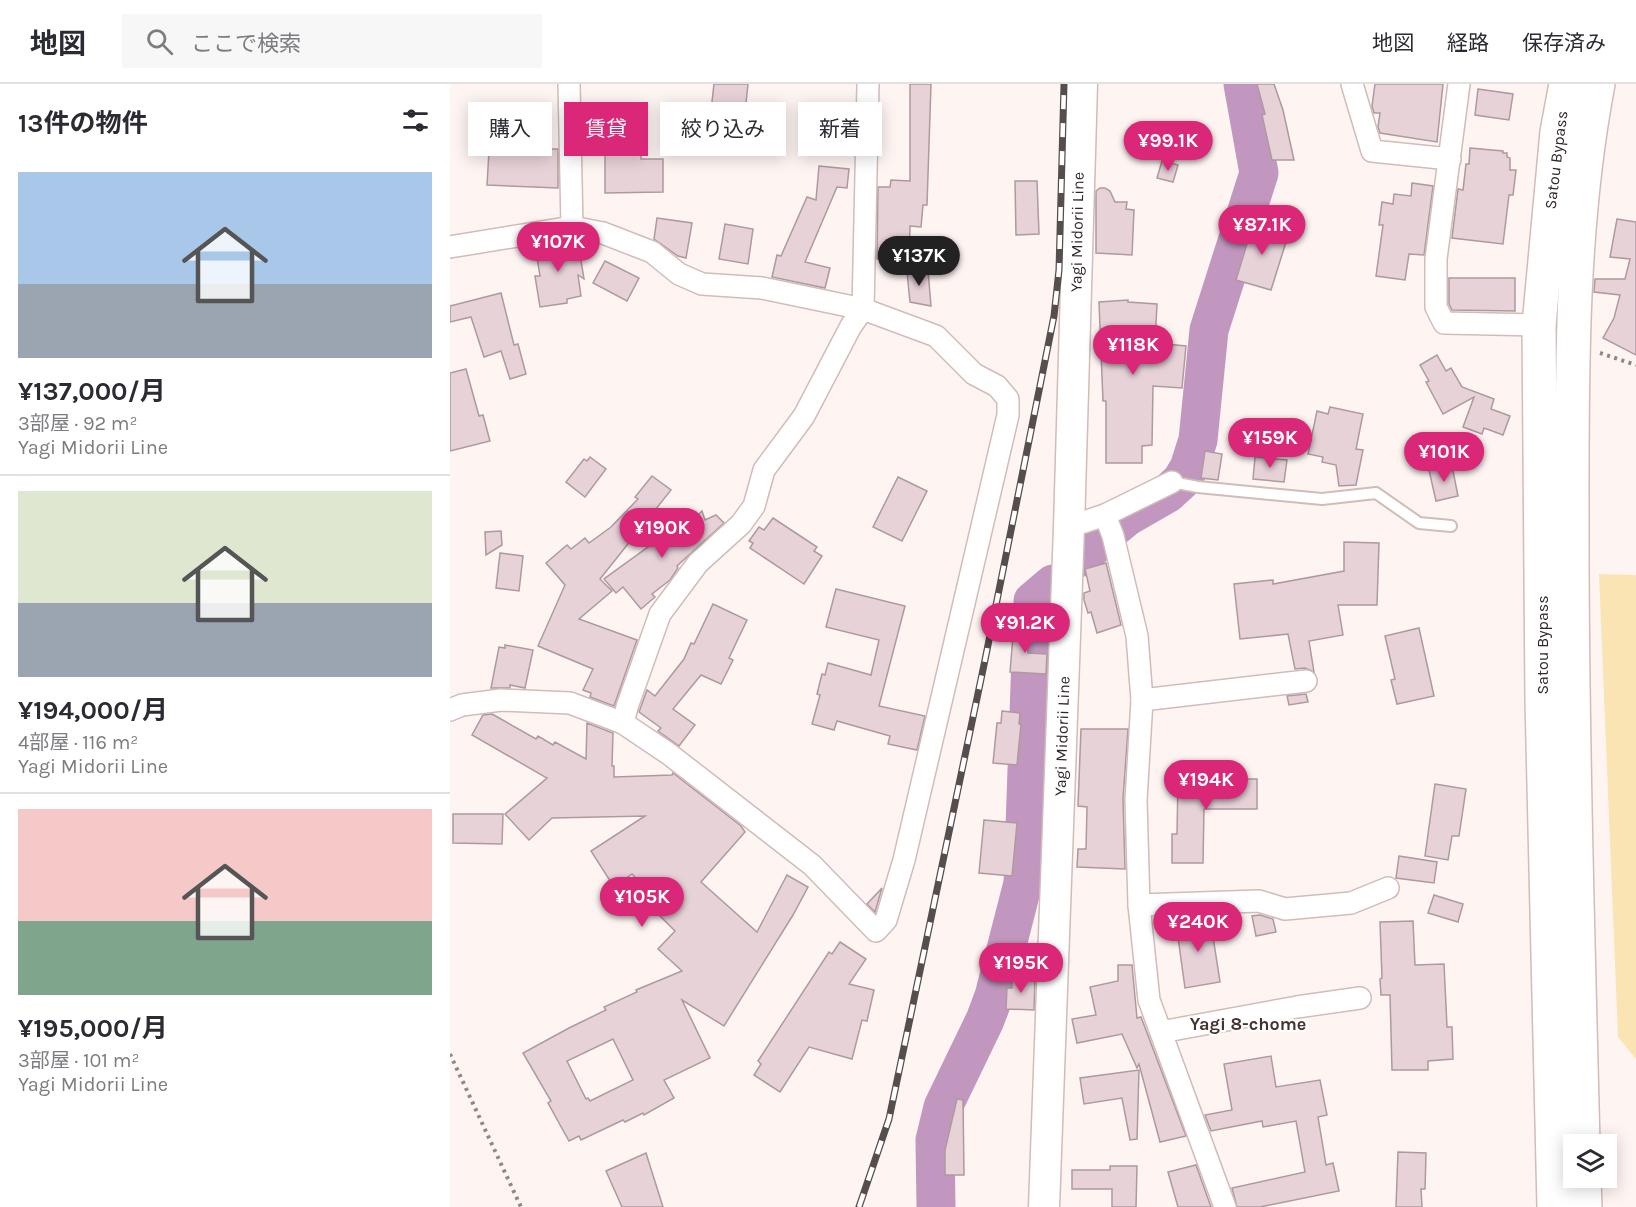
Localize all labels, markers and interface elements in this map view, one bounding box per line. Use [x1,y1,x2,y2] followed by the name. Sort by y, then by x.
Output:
[122,14,542,68] search box
[143,25,176,58] icon: search
[30,27,86,60] text: 地図
[191,31,301,57] text: ここで検索
[1372,31,1414,55] text: 地図
[1447,31,1489,55] text: 経路
[1522,31,1606,55] text: 保存済み
[468,102,552,156] chip: 購入
[564,102,648,156] chip: 賃貸
[660,102,786,156] chip: 絞り込み
[798,102,882,156] chip: 新着
[399,104,432,137] icon: filters
[18,108,147,139] text: 13件の物件
[1541,110,1571,210] street label: Satou Bypass
[1119,121,1217,172] pin: ¥99.1K
[1138,129,1198,152] text: ¥99.1K
[1066,172,1088,292] street label: Yagi Midorii Line
[1213,205,1311,256] pin: ¥87.1K
[171,211,279,319] icon: home
[1232,213,1292,236] text: ¥87.1K
[516,222,600,273] pin: ¥107K
[531,230,585,253] text: ¥107K
[877,236,961,287] pin: ¥137K
[892,244,946,267] text: ¥137K
[1091,325,1175,376] pin: ¥118K
[1107,333,1159,356] text: ¥118K
[18,376,166,407] text: ¥137,000/月
[18,412,138,435] text: 3部屋 · 92 m²
[1228,418,1312,469] pin: ¥159K
[1242,426,1298,449] text: ¥159K
[1402,432,1486,483] pin: ¥101K
[18,436,168,459] text: Yagi Midorii Line
[1418,440,1470,463] text: ¥101K
[620,508,704,559] pin: ¥190K
[634,516,690,539] text: ¥190K
[171,530,279,638] icon: home
[1533,595,1552,695] street label: Satou Bypass
[976,603,1074,654] pin: ¥91.2K
[995,611,1055,634] text: ¥91.2K
[1050,676,1074,796] street label: Yagi Midorii Line
[18,695,168,726] text: ¥194,000/月
[18,731,138,754] text: 4部屋 · 116 m²
[18,755,168,778] text: Yagi Midorii Line
[1164,760,1248,811] pin: ¥194K
[1178,768,1234,791] text: ¥194K
[171,848,279,956] icon: home
[600,877,684,928] pin: ¥105K
[614,885,670,908] text: ¥105K
[1156,902,1240,953] pin: ¥240K
[1167,910,1229,933] text: ¥240K
[979,943,1063,994] pin: ¥195K
[993,951,1049,974] text: ¥195K
[18,1013,168,1044] text: ¥195,000/月
[1190,1013,1306,1035] district label: Yagi 8-chome
[18,1049,139,1072] text: 3部屋 · 101 m²
[18,1073,168,1096] text: Yagi Midorii Line
[1563,1134,1617,1188] map controls
[1563,1134,1617,1188] button: layers

